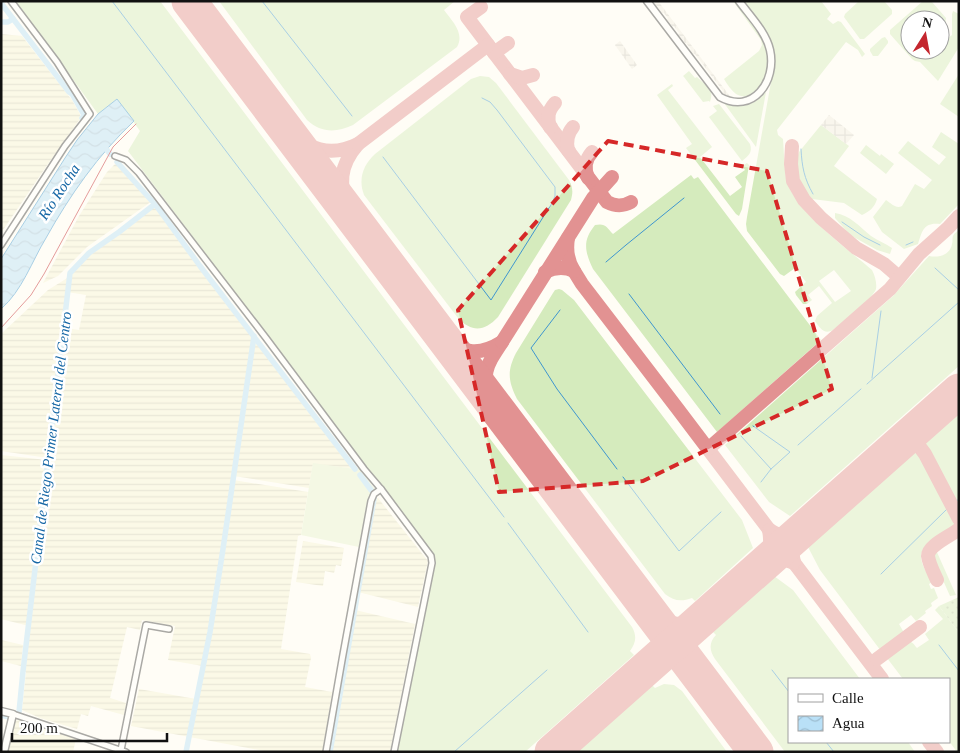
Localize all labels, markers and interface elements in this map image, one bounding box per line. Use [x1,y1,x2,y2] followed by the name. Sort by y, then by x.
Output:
[900,10,950,60] north arrow
[921,14,934,31] text: N
[35,161,83,224] water label: Río Rocha
[28,310,75,565] water label: Canal de Riego Primer Lateral del Centro
[788,678,950,743] legend
[832,690,864,706] text: Calle
[12,710,168,742] scale bar
[832,715,865,731] text: Agua
[20,720,58,736] text: 200 m

